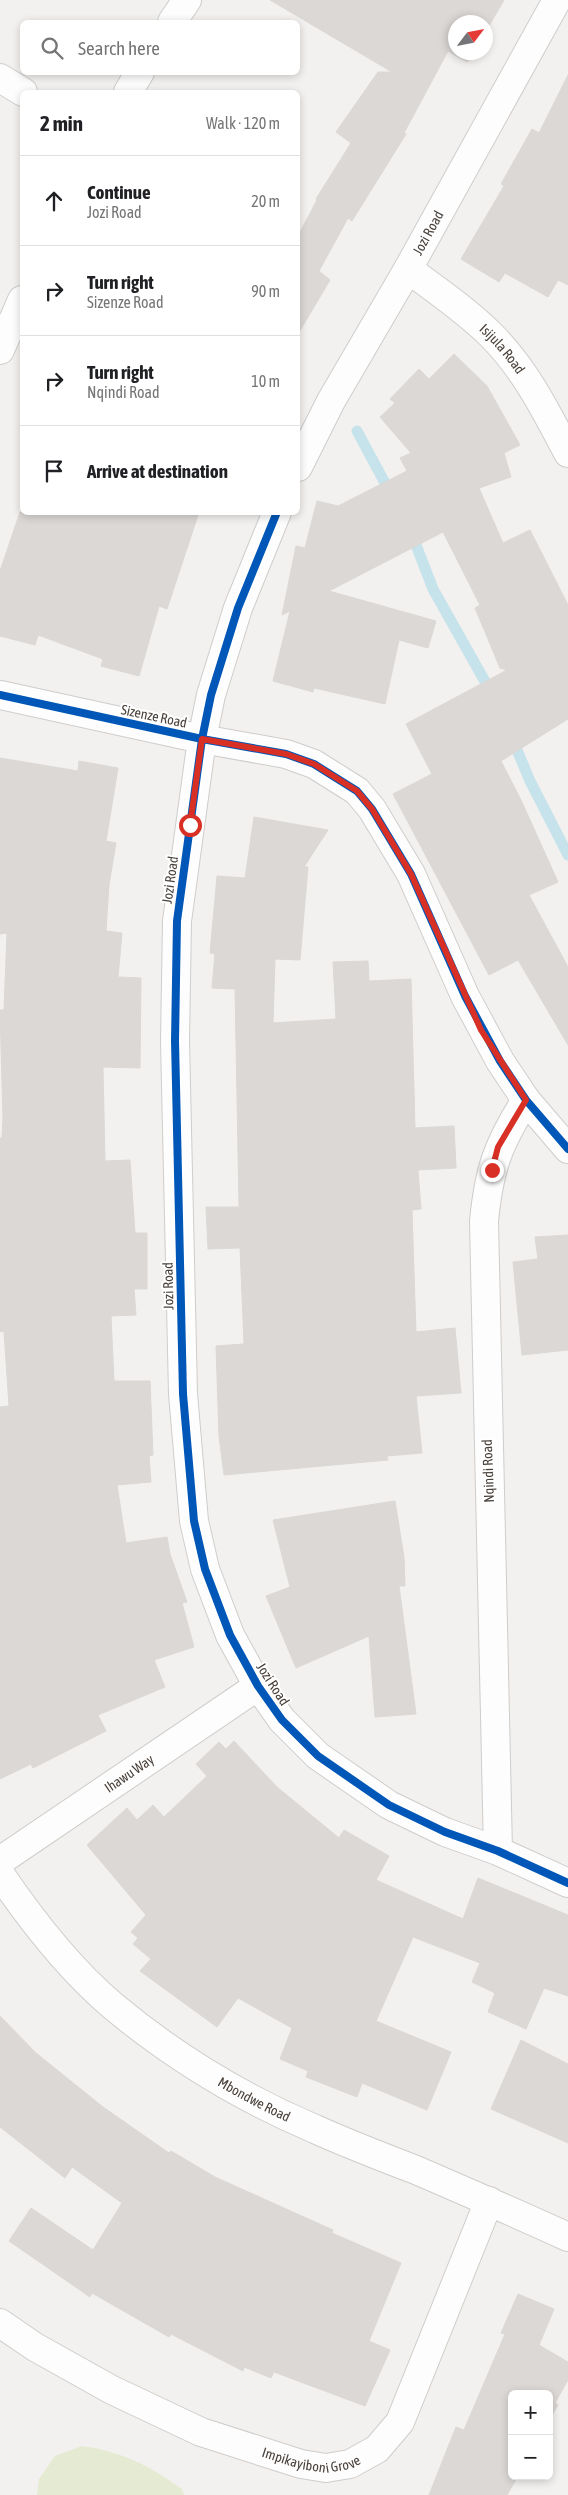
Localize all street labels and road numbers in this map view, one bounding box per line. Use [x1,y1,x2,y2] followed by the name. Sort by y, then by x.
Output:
[409,208,447,258] street label: Jozi Road
[477,321,528,377] street label: Isijula Road
[120,701,188,731] street label: Sizenze Road
[159,855,181,905] street label: Jozi Road
[160,1262,176,1310] street label: Jozi Road
[479,1439,497,1503] street label: Nqindi Road
[253,1660,293,1708] street label: Jozi Road
[101,1751,157,1796] street label: Ihawu Way
[215,2074,293,2125] street label: Mbondwe Road
[260,2444,363,2476] street label: Impikayiboni Grove

